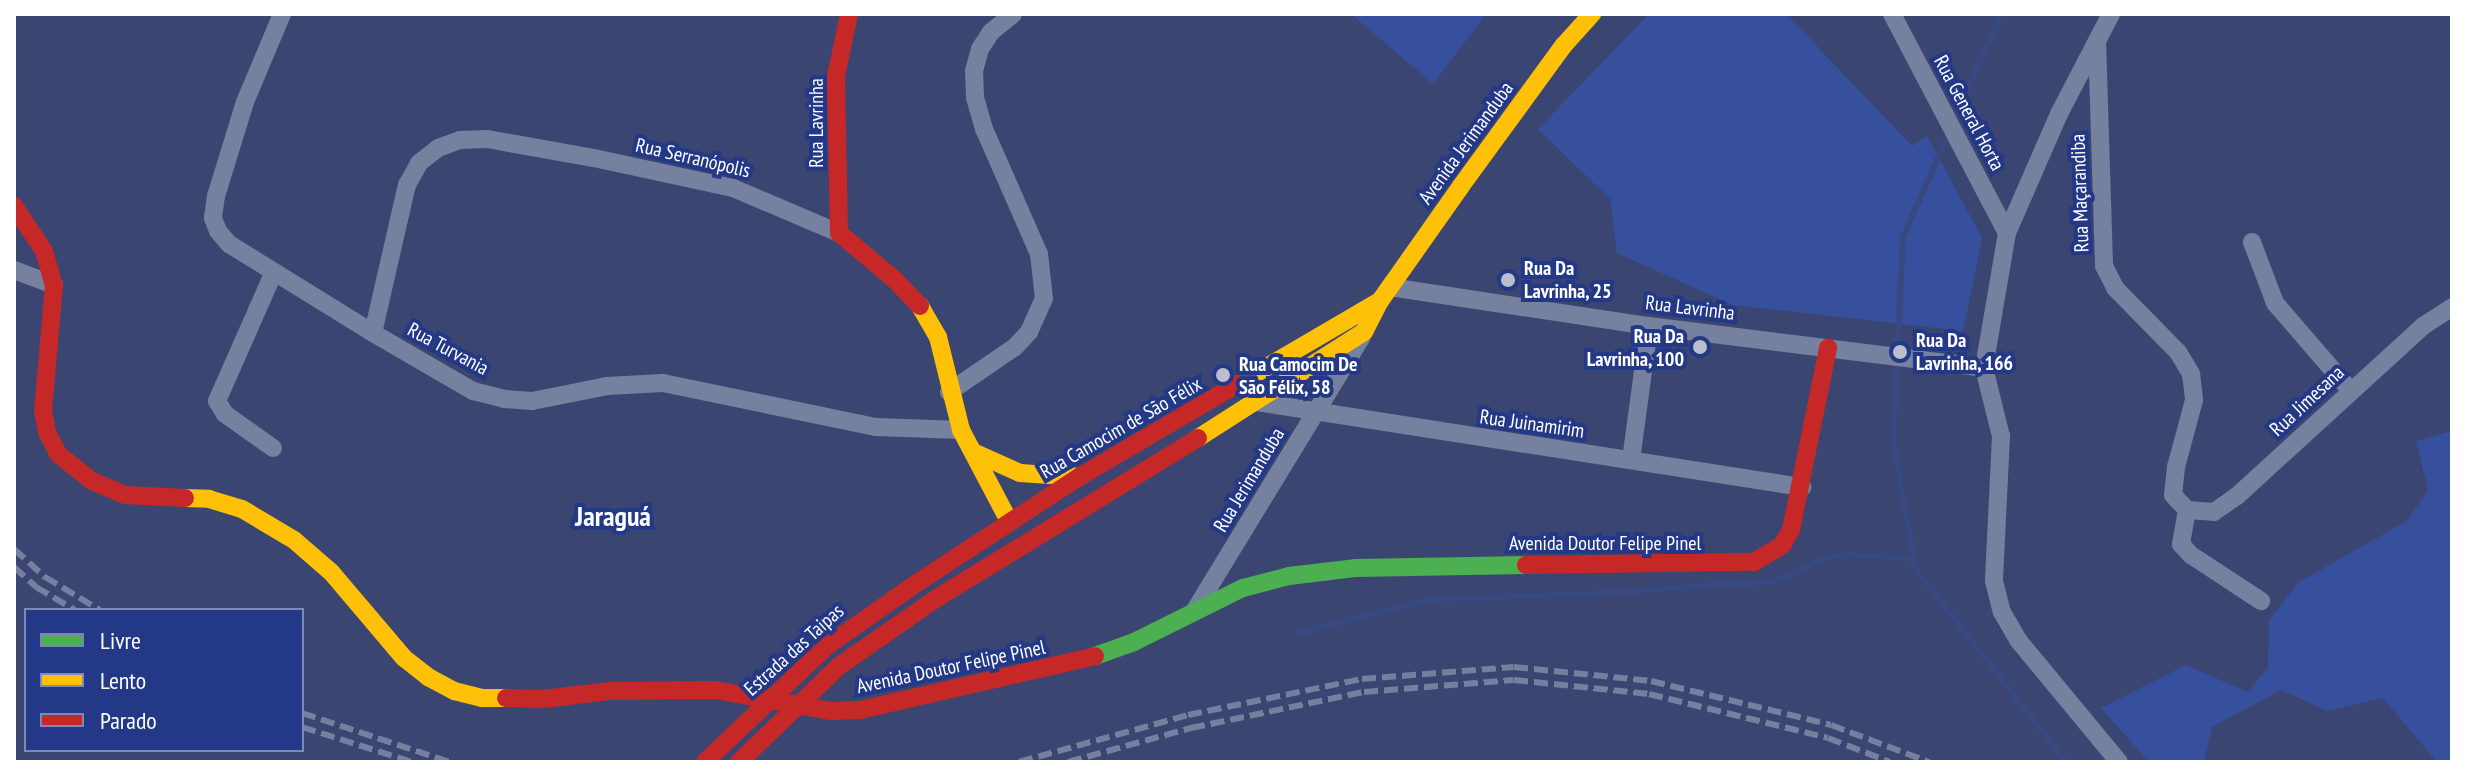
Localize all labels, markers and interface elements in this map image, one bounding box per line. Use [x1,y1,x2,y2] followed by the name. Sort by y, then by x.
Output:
[1929,51,2009,175] street label: Rua General Horta
[1414,77,1518,209] street label: Avenida Jerimanduba
[804,78,828,168] street label: Rua Lavrinha
[633,133,753,183] street label: Rua Serranópolis
[2066,133,2094,253] street label: Rua Maçarandiba
[1524,256,1613,303] place label: Rua Da Lavrinha, 25
[1499,271,1517,289] marker: Rua Da Lavrinha, 25
[1644,291,1736,325] street label: Rua Lavrinha
[403,318,493,380] street label: Rua Turvania
[1586,324,1684,371] place label: Rua Da Lavrinha, 100
[1916,328,2014,375] place label: Rua Da Lavrinha, 166
[1691,338,1709,356] marker: Rua Da Lavrinha, 100
[1891,343,1909,361] marker: Rua Da Lavrinha, 166
[1239,352,1358,399] place label: Rua Camocim De São Félix, 58
[2265,361,2349,441] street label: Rua Jimesana
[1214,366,1232,384] marker: Rua Camocim De São Félix, 58
[1036,372,1206,484] street label: Rua Camocim de São Félix
[1478,405,1586,443] street label: Rua Juinamirim
[1209,424,1289,536] street label: Rua Jerimanduba
[575,499,651,533] district label: Jaraguá
[1509,531,1701,555] street label: Avenida Doutor Felipe Pinel
[739,599,849,701] street label: Estrada das Taipas
[24,608,304,752] legend
[100,625,141,656] text: Livre
[855,635,1047,699] street label: Avenida Doutor Felipe Pinel
[100,665,146,696] text: Lento
[100,705,157,736] text: Parado

